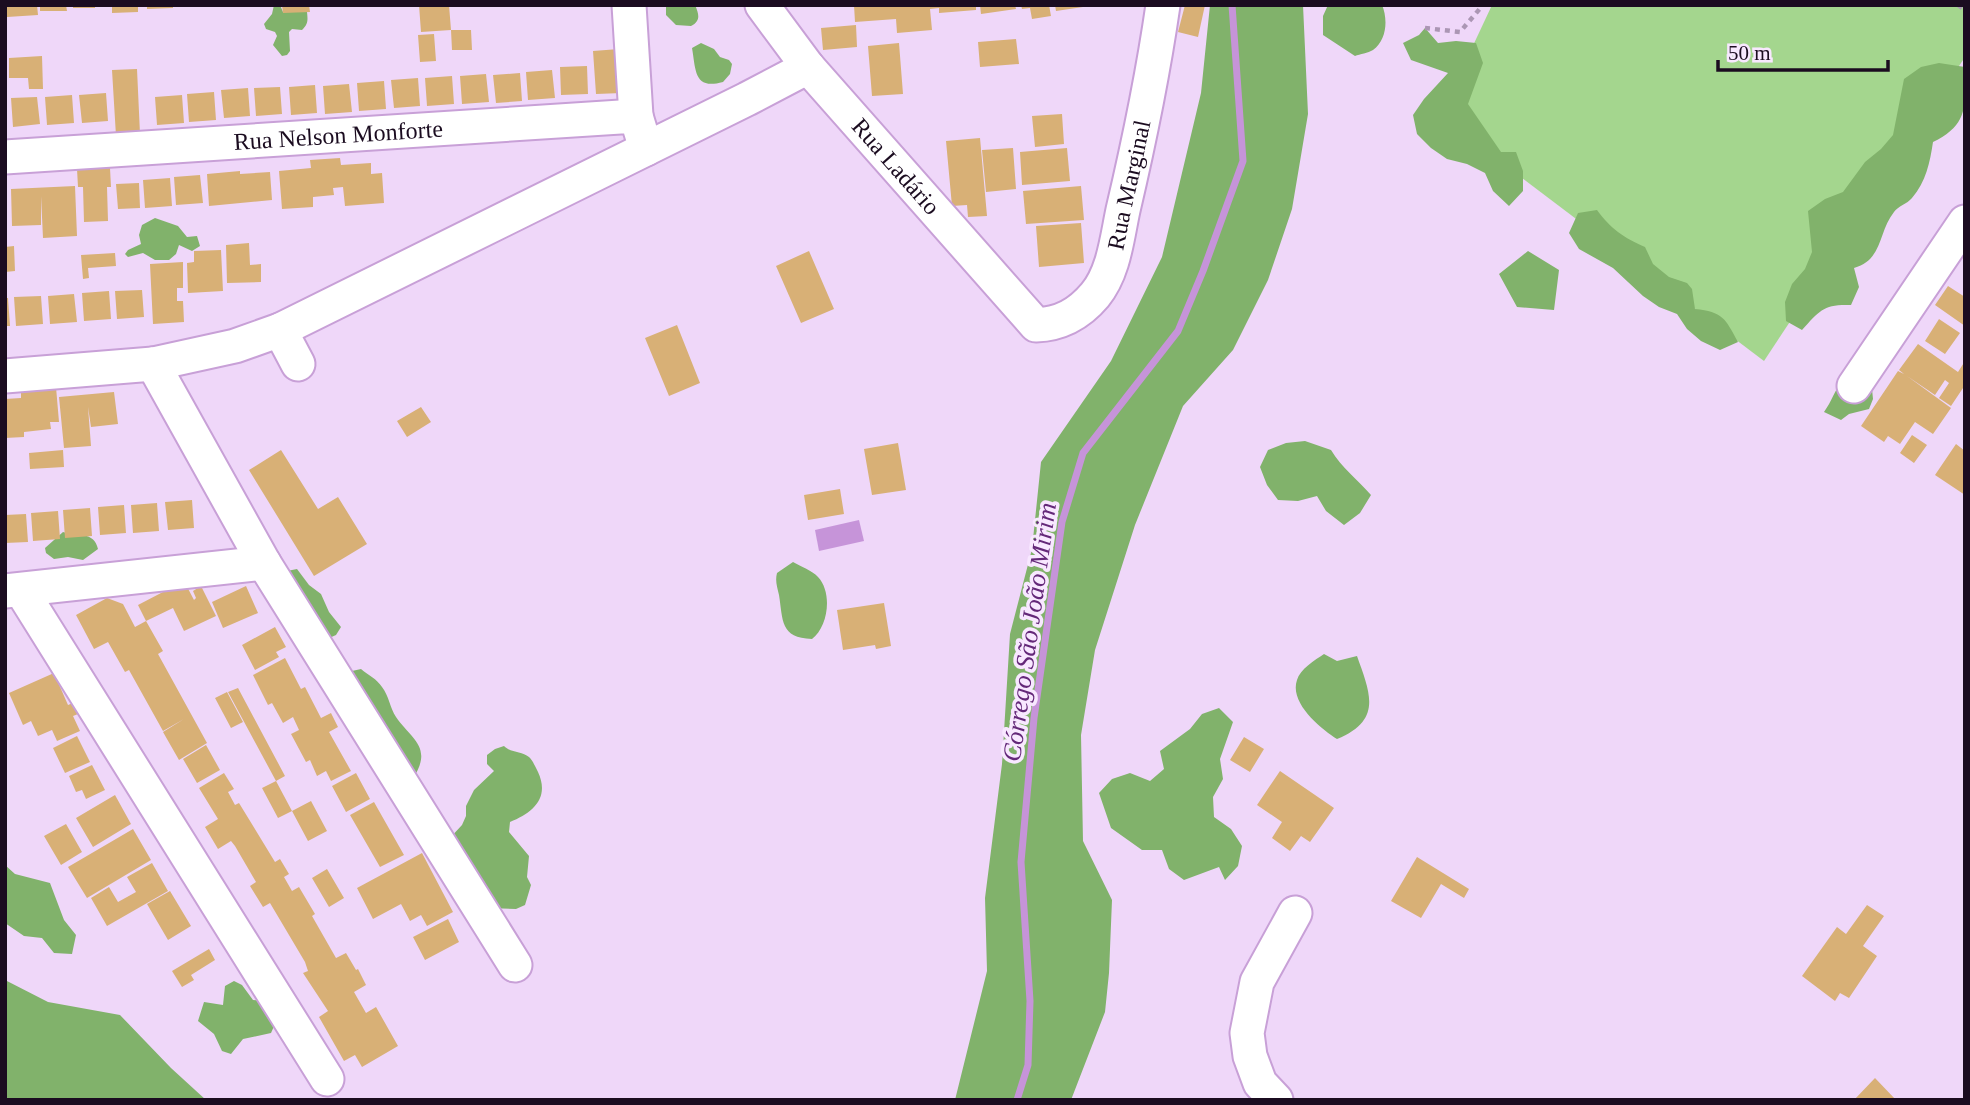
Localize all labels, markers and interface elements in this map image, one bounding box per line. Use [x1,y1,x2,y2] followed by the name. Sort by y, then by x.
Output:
[1718,28,1888,72] scale bar
[1728,41,1771,65] text: 50 m
[847,113,945,220] street label: Rua Ladário
[233,116,444,155] street label: Rua Nelson Monforte
[1102,117,1156,252] street label: Rua Marginal
[997,501,1062,763] water label: Córrego São João Mirim

